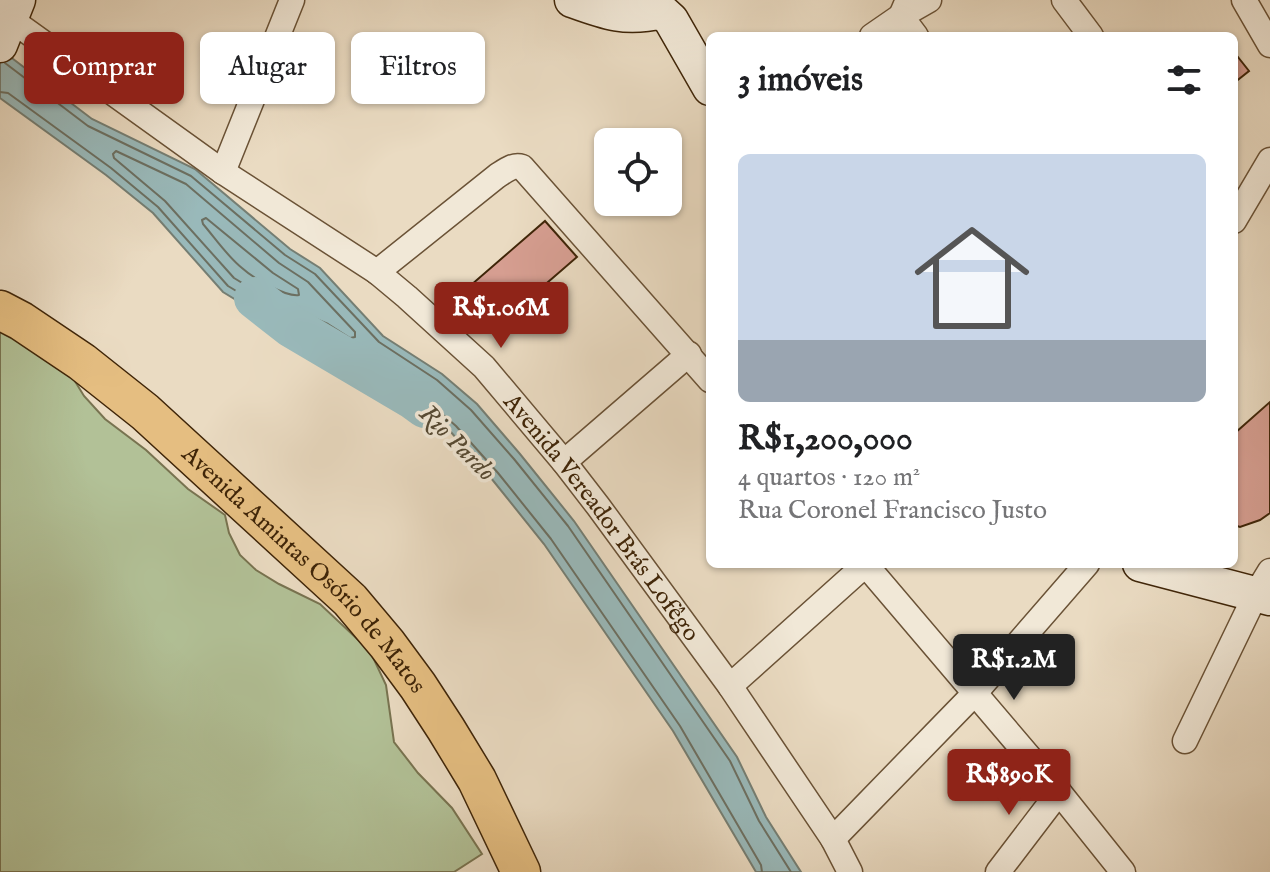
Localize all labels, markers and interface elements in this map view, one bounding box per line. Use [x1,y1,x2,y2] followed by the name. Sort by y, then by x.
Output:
[24,32,184,104] chip: Comprar
[200,32,335,104] chip: Alugar
[351,32,485,104] chip: Filtros
[1162,58,1206,102] icon: filters
[738,59,863,102] text: 3 imóveis
[594,128,682,216] map controls
[594,128,682,216] button: locate
[900,206,1044,350] icon: home
[427,282,575,350] pin: R$1.06M
[452,291,550,324] text: R$1.06M
[495,387,706,648] street label: Avenida Vereador Brás Lofêgo
[412,398,502,488] water label: Rio Pardo
[738,418,913,461] text: R$1,200,000
[174,439,432,700] street label: Avenida Amintas Osório de Matos
[738,461,920,494] text: 4 quartos · 120 m²
[738,494,1047,527] text: Rua Coronel Francisco Justo
[949,634,1079,702] pin: R$1.2M
[971,643,1057,676] text: R$1.2M
[944,749,1074,817] pin: R$890K
[965,758,1053,791] text: R$890K

